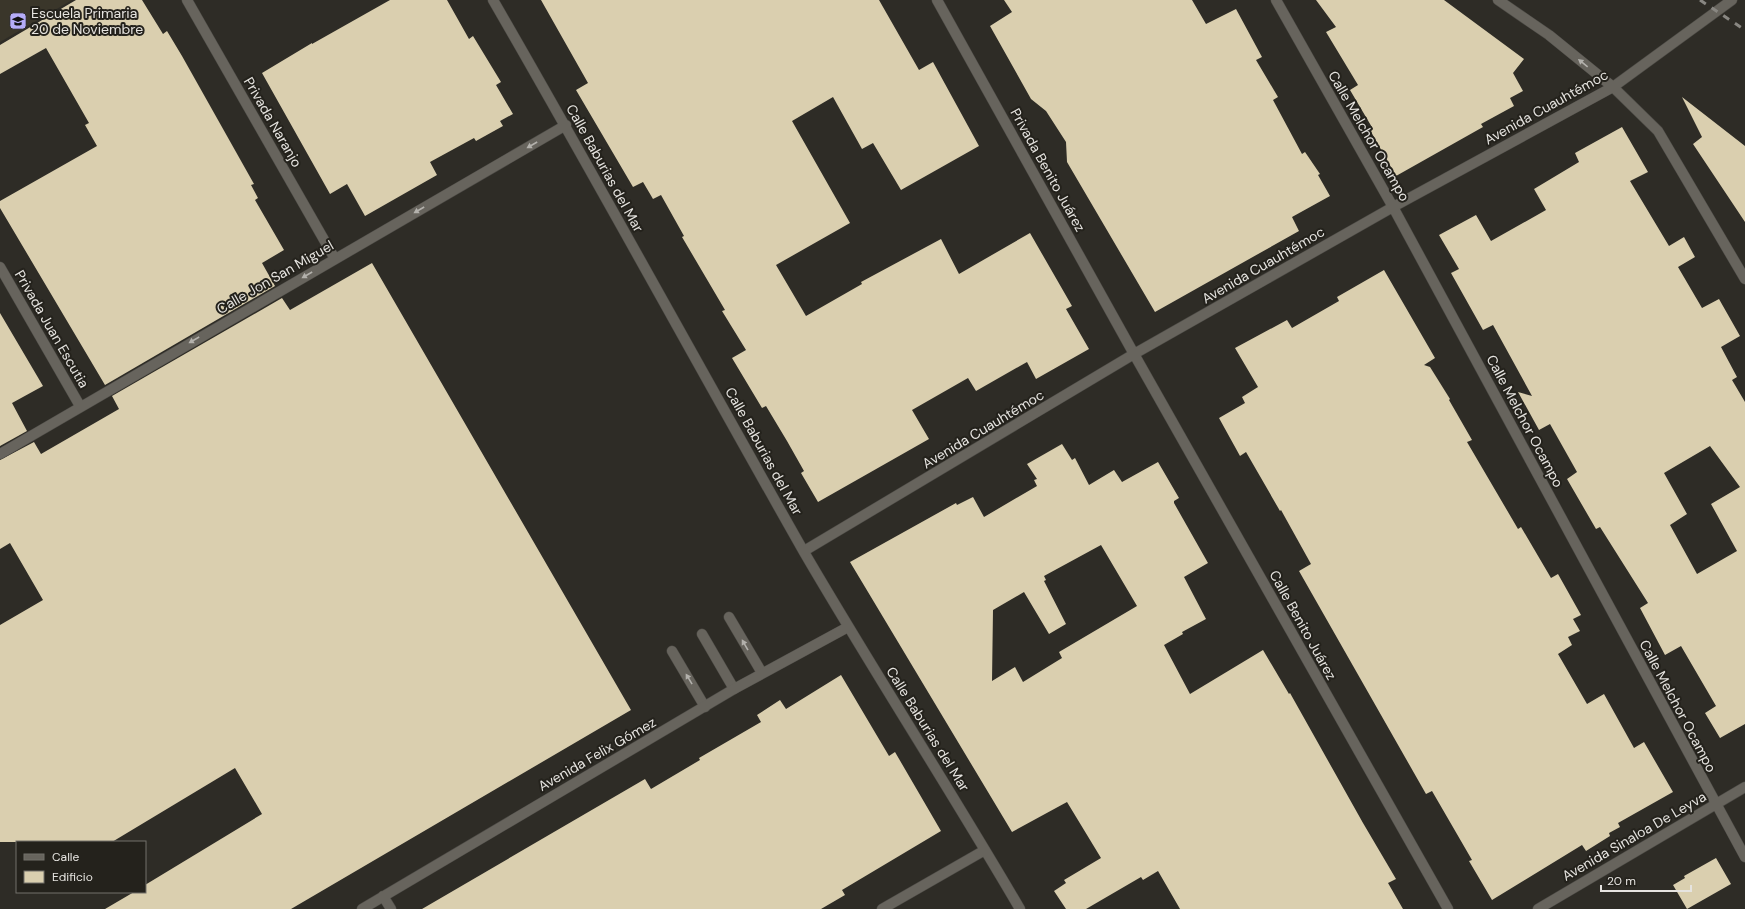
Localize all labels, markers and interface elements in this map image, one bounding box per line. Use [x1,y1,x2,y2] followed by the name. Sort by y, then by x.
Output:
[31,4,143,38] place label: Escuela Primaria 20 de Noviembre
[8,11,28,31] school or university icon: Escuela Primaria 20 de Noviembre
[1578,58,1588,67] one-way arrow
[1481,65,1611,149] street label: Avenida Cuauhtémoc
[1324,68,1414,204] street label: Calle Melchor Ocampo
[240,74,306,170] street label: Privada Naranjo
[562,101,648,235] street label: Calle Baburias del Mar
[1007,105,1089,235] street label: Privada Benito Juárez
[526,141,538,148] one-way arrow
[413,206,425,213] one-way arrow
[1198,222,1328,308] street label: Avenida Cuauhtémoc
[213,236,337,318] street label: Calle Jon San Miguel
[11,267,93,391] street label: Privada Juan Escutia
[301,271,313,278] one-way arrow
[188,336,200,343] one-way arrow
[1482,352,1568,490] street label: Calle Melchor Ocampo
[721,384,807,518] street label: Calle Baburias del Mar
[919,386,1047,472] street label: Avenida Cuauhtémoc
[1265,567,1341,683] street label: Calle Benito Juárez
[1635,637,1721,775] street label: Calle Melchor Ocampo
[742,639,749,651] one-way arrow
[882,663,974,795] street label: Calle Baburias del Mar
[685,674,693,684] one-way arrow
[535,713,659,795] street label: Avenida Felix Gómez
[1559,787,1709,885] street label: Avenida Sinaloa De Leyva
[16,841,146,893] legend
[52,849,79,865] text: Calle
[1601,867,1691,893] scale bar
[52,869,93,885] text: Edificio
[1607,873,1636,889] text: 20 m

